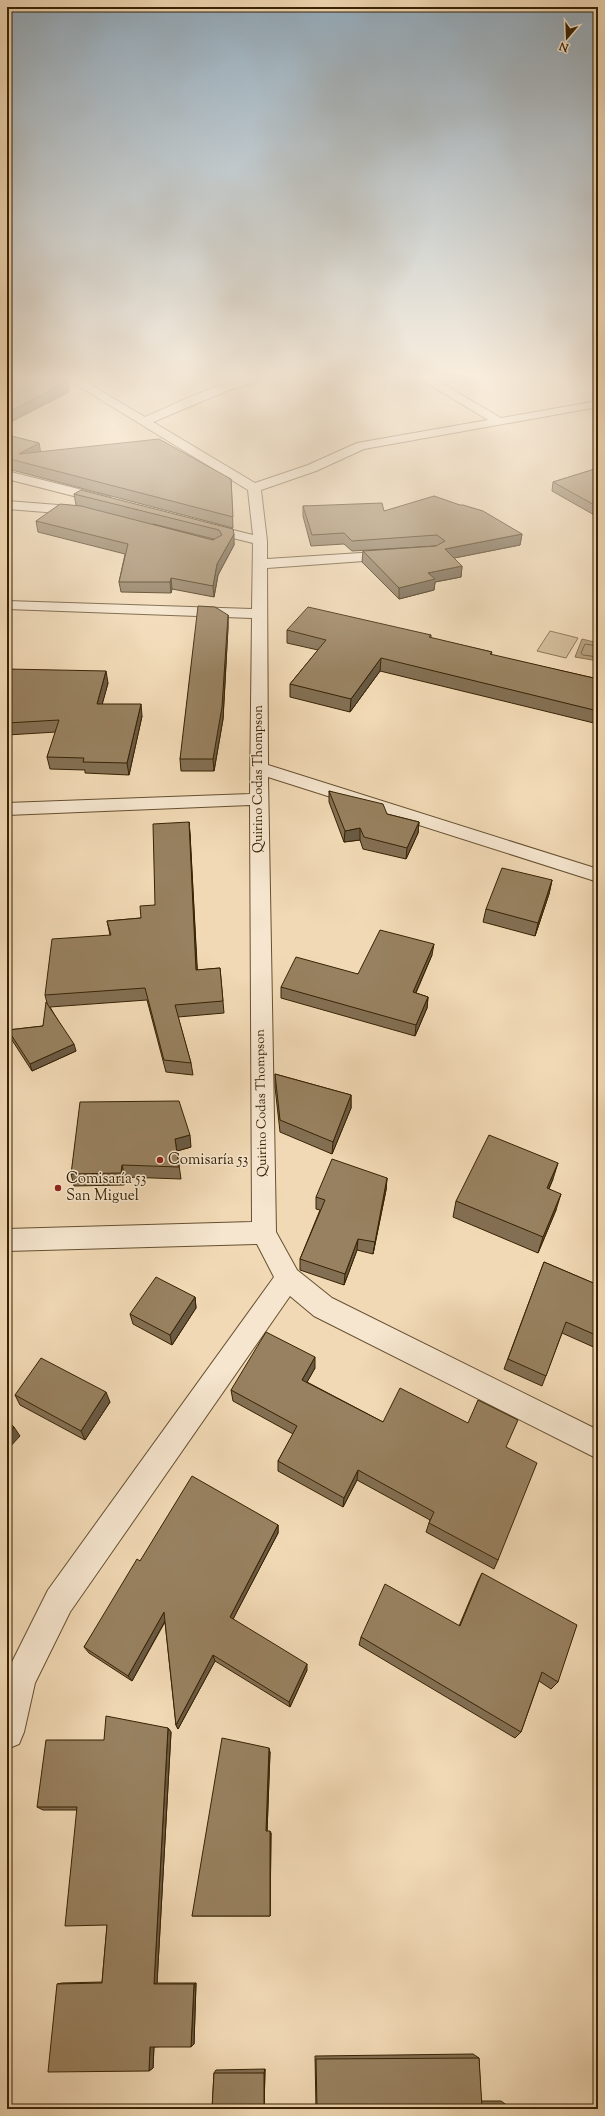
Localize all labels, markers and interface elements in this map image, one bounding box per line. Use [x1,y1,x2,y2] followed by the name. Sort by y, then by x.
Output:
[547,18,587,58] north arrow
[557,37,572,56] text: N
[250,705,268,853] street label: Quirino Codas Thompson
[252,1029,272,1177] street label: Quirino Codas Thompson
[168,1150,248,1171] place label: Comisaría 53
[155,1155,165,1165] marker: Comisaría 53
[66,1169,146,1207] place label: Comisaría 53 San Miguel
[53,1183,63,1193] marker: Comisaría 53 San Miguel

